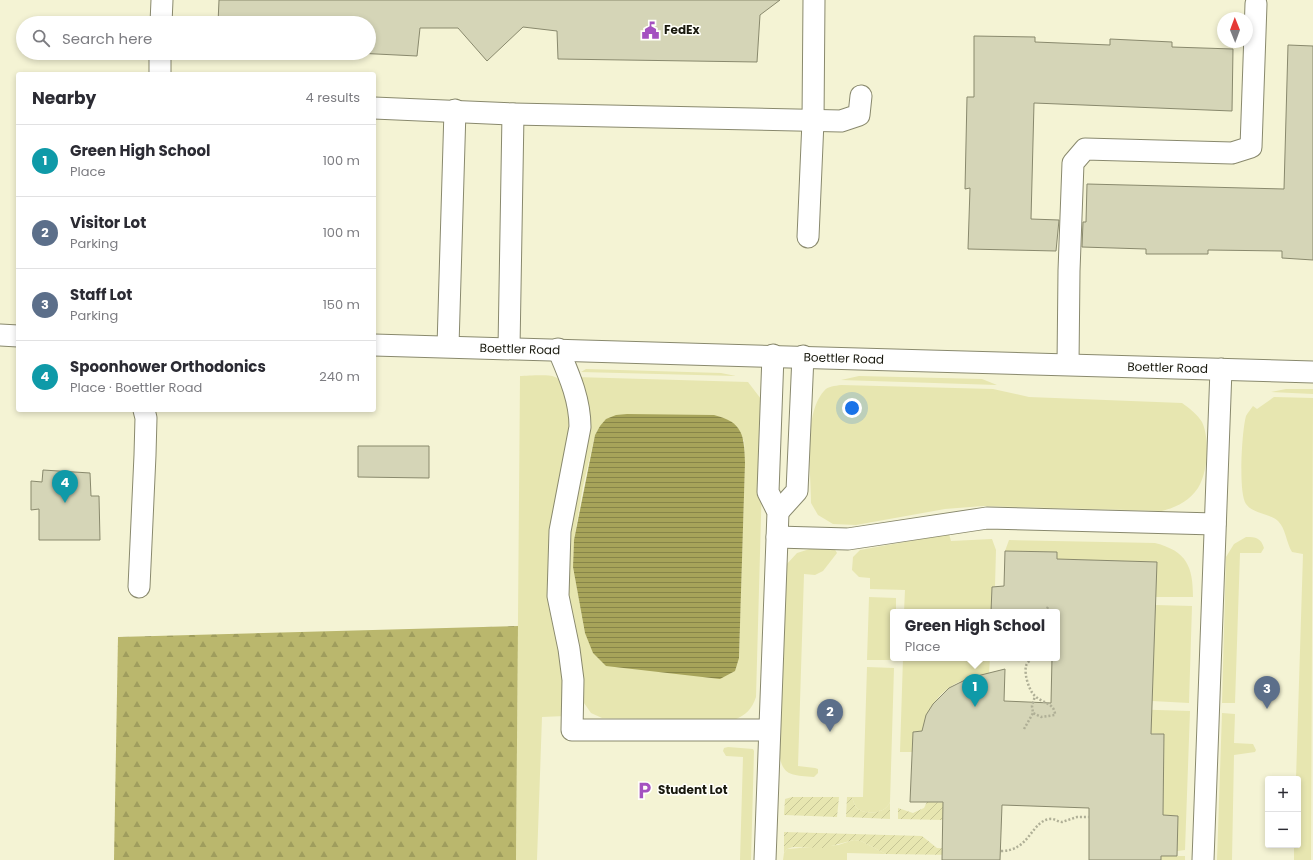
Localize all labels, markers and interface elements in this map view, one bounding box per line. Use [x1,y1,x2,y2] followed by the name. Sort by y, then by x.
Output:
[1217,12,1253,48] north arrow
[16,16,376,60] search box
[641,20,661,40] public building icon: FedEx
[664,21,701,38] place label: FedEx
[30,27,52,49] icon: search
[62,28,152,49] text: Search here
[32,86,96,110] text: Nearby
[306,88,360,107] text: 4 results
[70,140,210,161] text: Green High School
[43,151,47,170] text: 1
[323,151,360,170] text: 100 m
[70,162,105,181] text: Place
[70,212,146,233] text: Visitor Lot
[41,223,49,242] text: 2
[323,223,360,242] text: 100 m
[70,234,118,253] text: Parking
[70,284,132,305] text: Staff Lot
[41,295,49,314] text: 3
[323,295,360,314] text: 150 m
[70,306,118,325] text: Parking
[479,339,560,358] street label: Boettler Road
[803,348,884,368] street label: Boettler Road
[70,356,266,377] text: Spoonhower Orthodonics
[1127,358,1208,377] street label: Boettler Road
[41,367,49,386] text: 4
[319,367,360,386] text: 240 m
[70,378,202,397] text: Place · Boettler Road
[842,398,862,418] your location
[52,470,78,503] pin: 4
[890,609,1060,661] popup
[905,615,1045,636] text: Green High School
[905,637,940,656] text: Place
[962,674,988,707] pin: 1
[1254,676,1280,709] pin: 3
[817,699,843,732] pin: 2
[1265,776,1301,848] map controls
[1265,776,1301,812] button: +
[635,780,655,800] parking icon: Student Lot
[658,781,728,798] place label: Student Lot
[1265,812,1301,848] button: −

